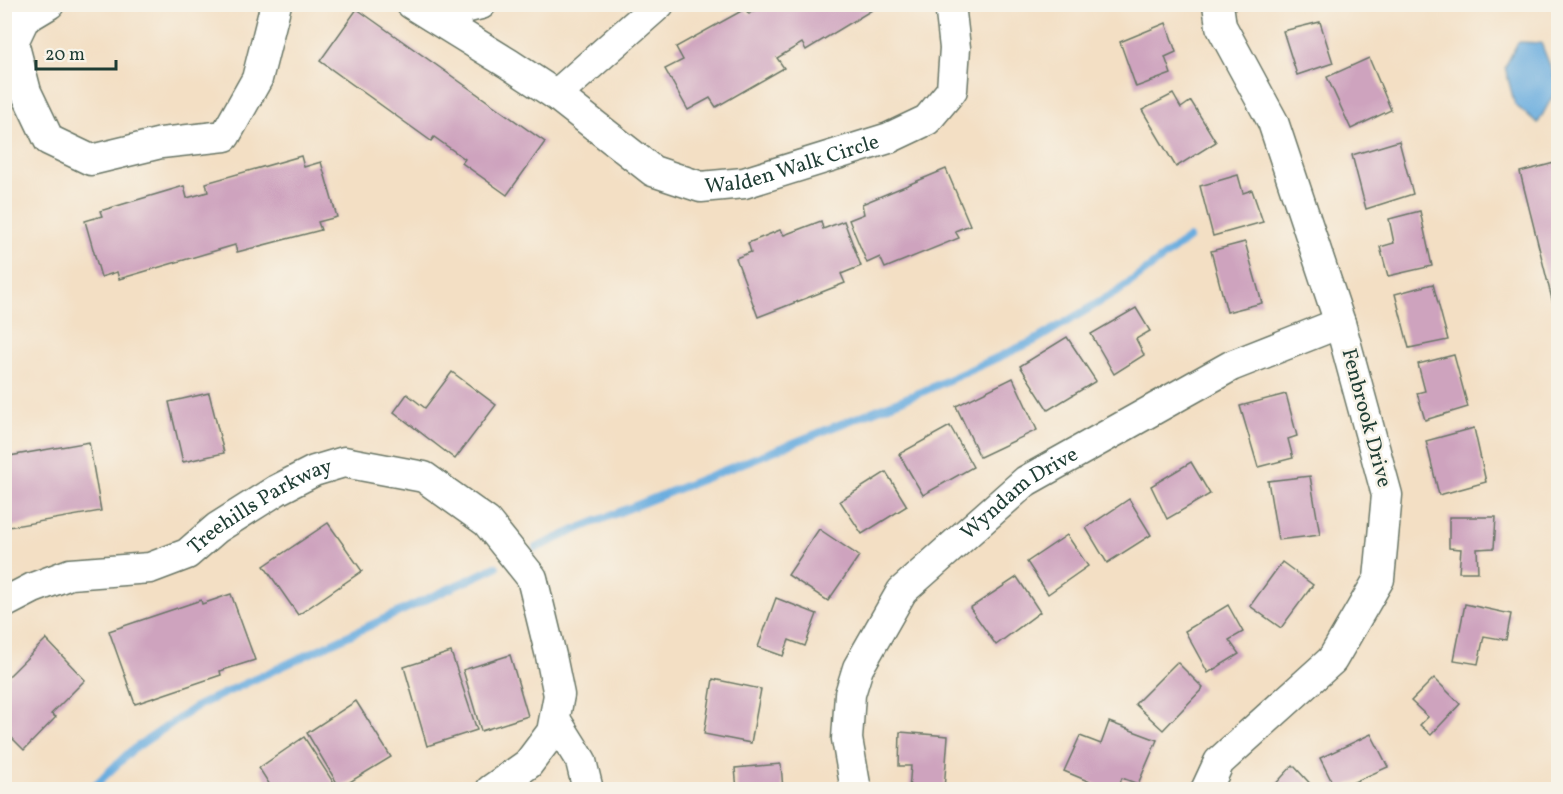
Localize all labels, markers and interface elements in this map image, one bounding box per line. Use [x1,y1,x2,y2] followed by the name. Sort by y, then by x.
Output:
[36,33,116,71] scale bar
[45,43,85,68] text: 20 m
[703,127,883,201] street label: Walden Walk Circle
[1334,345,1398,491] street label: Fenbrook Drive
[954,440,1084,547] street label: Wyndam Drive
[182,452,336,561] street label: Treehills Parkway

